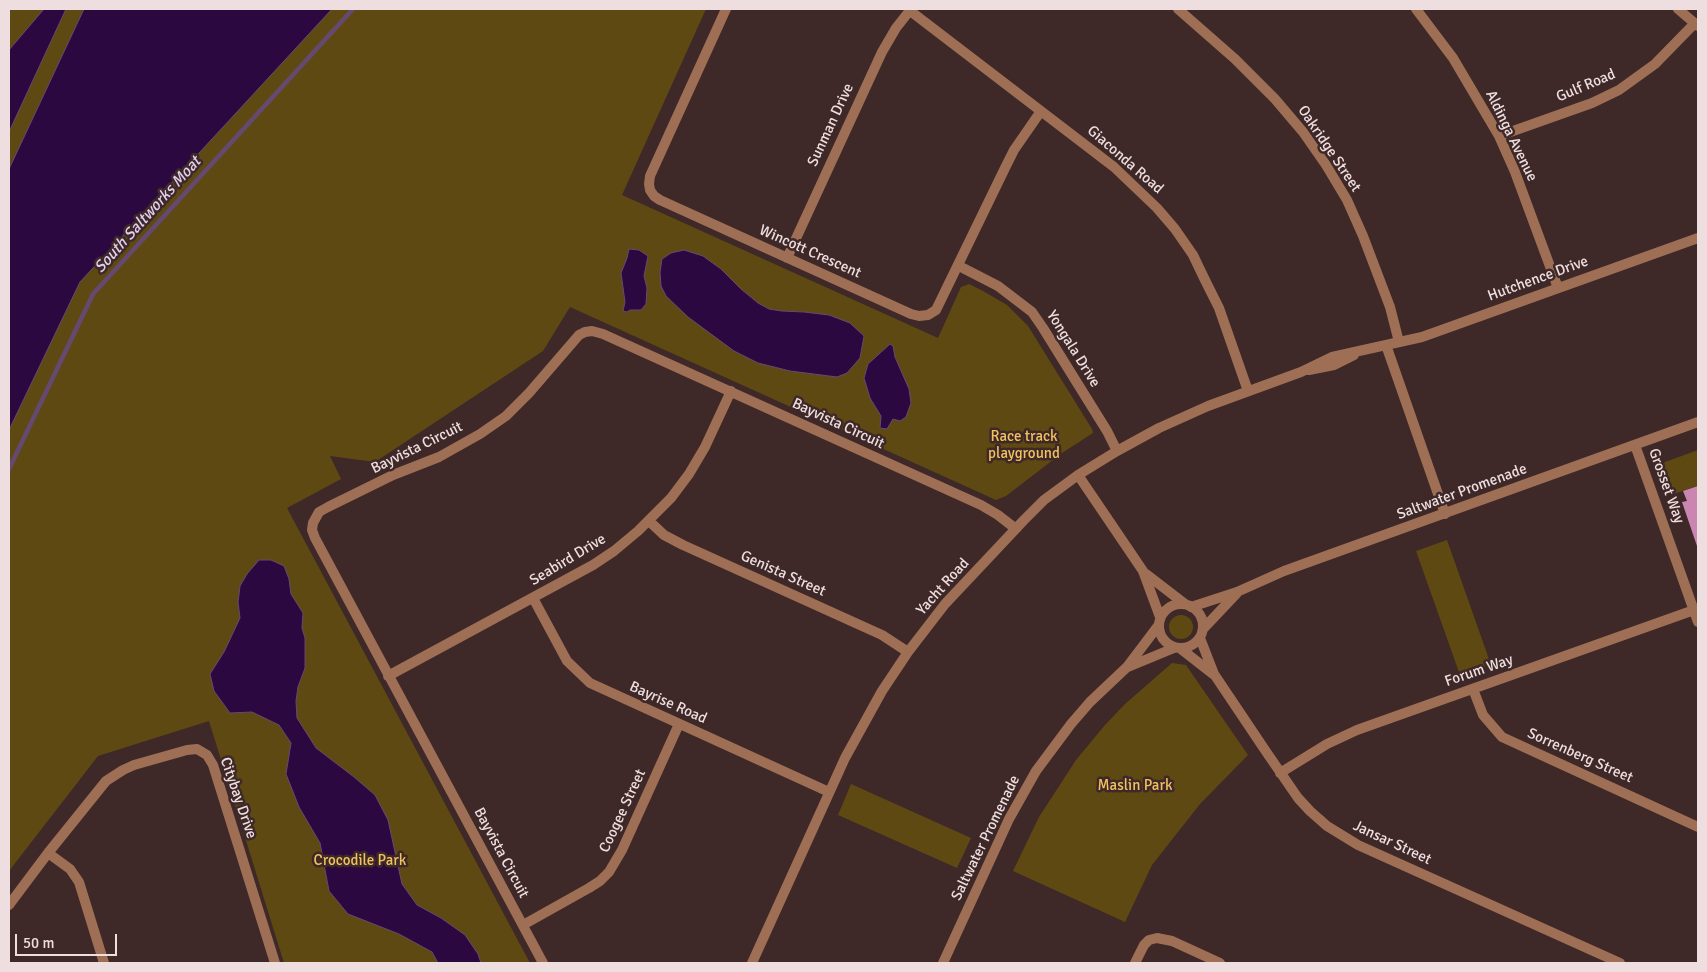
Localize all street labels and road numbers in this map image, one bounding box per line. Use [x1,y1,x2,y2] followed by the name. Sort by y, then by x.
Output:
[1554,65,1618,107] street label: Gulf Road
[804,81,858,169] street label: Sunman Drive
[1481,87,1541,185] street label: Aldinga Avenue
[1293,102,1365,196] street label: Oakridge Street
[1083,122,1167,198] street label: Giaconda Road
[756,221,864,283] street label: Wincott Crescent
[1485,252,1591,306] street label: Hutchence Drive
[1042,307,1104,391] street label: Yongala Drive
[789,395,887,453] street label: Bayvista Circuit
[368,418,466,478] street label: Bayvista Circuit
[1644,446,1688,526] street label: Grosset Way
[1395,460,1529,524] street label: Saltwater Promenade
[527,530,609,590] street label: Seabird Drive
[738,547,828,601] street label: Genista Street
[913,555,973,619] street label: Yacht Road
[1443,651,1515,691] street label: Forum Way
[627,678,709,728] street label: Bayrise Road
[1524,725,1636,787] street label: Sorrenberg Street
[216,755,260,841] street label: Citybay Drive
[596,766,650,856] street label: Coogee Street
[948,772,1024,904] street label: Saltwater Promenade
[470,805,532,901] street label: Bayvista Circuit
[1350,817,1434,869] street label: Jansar Street

